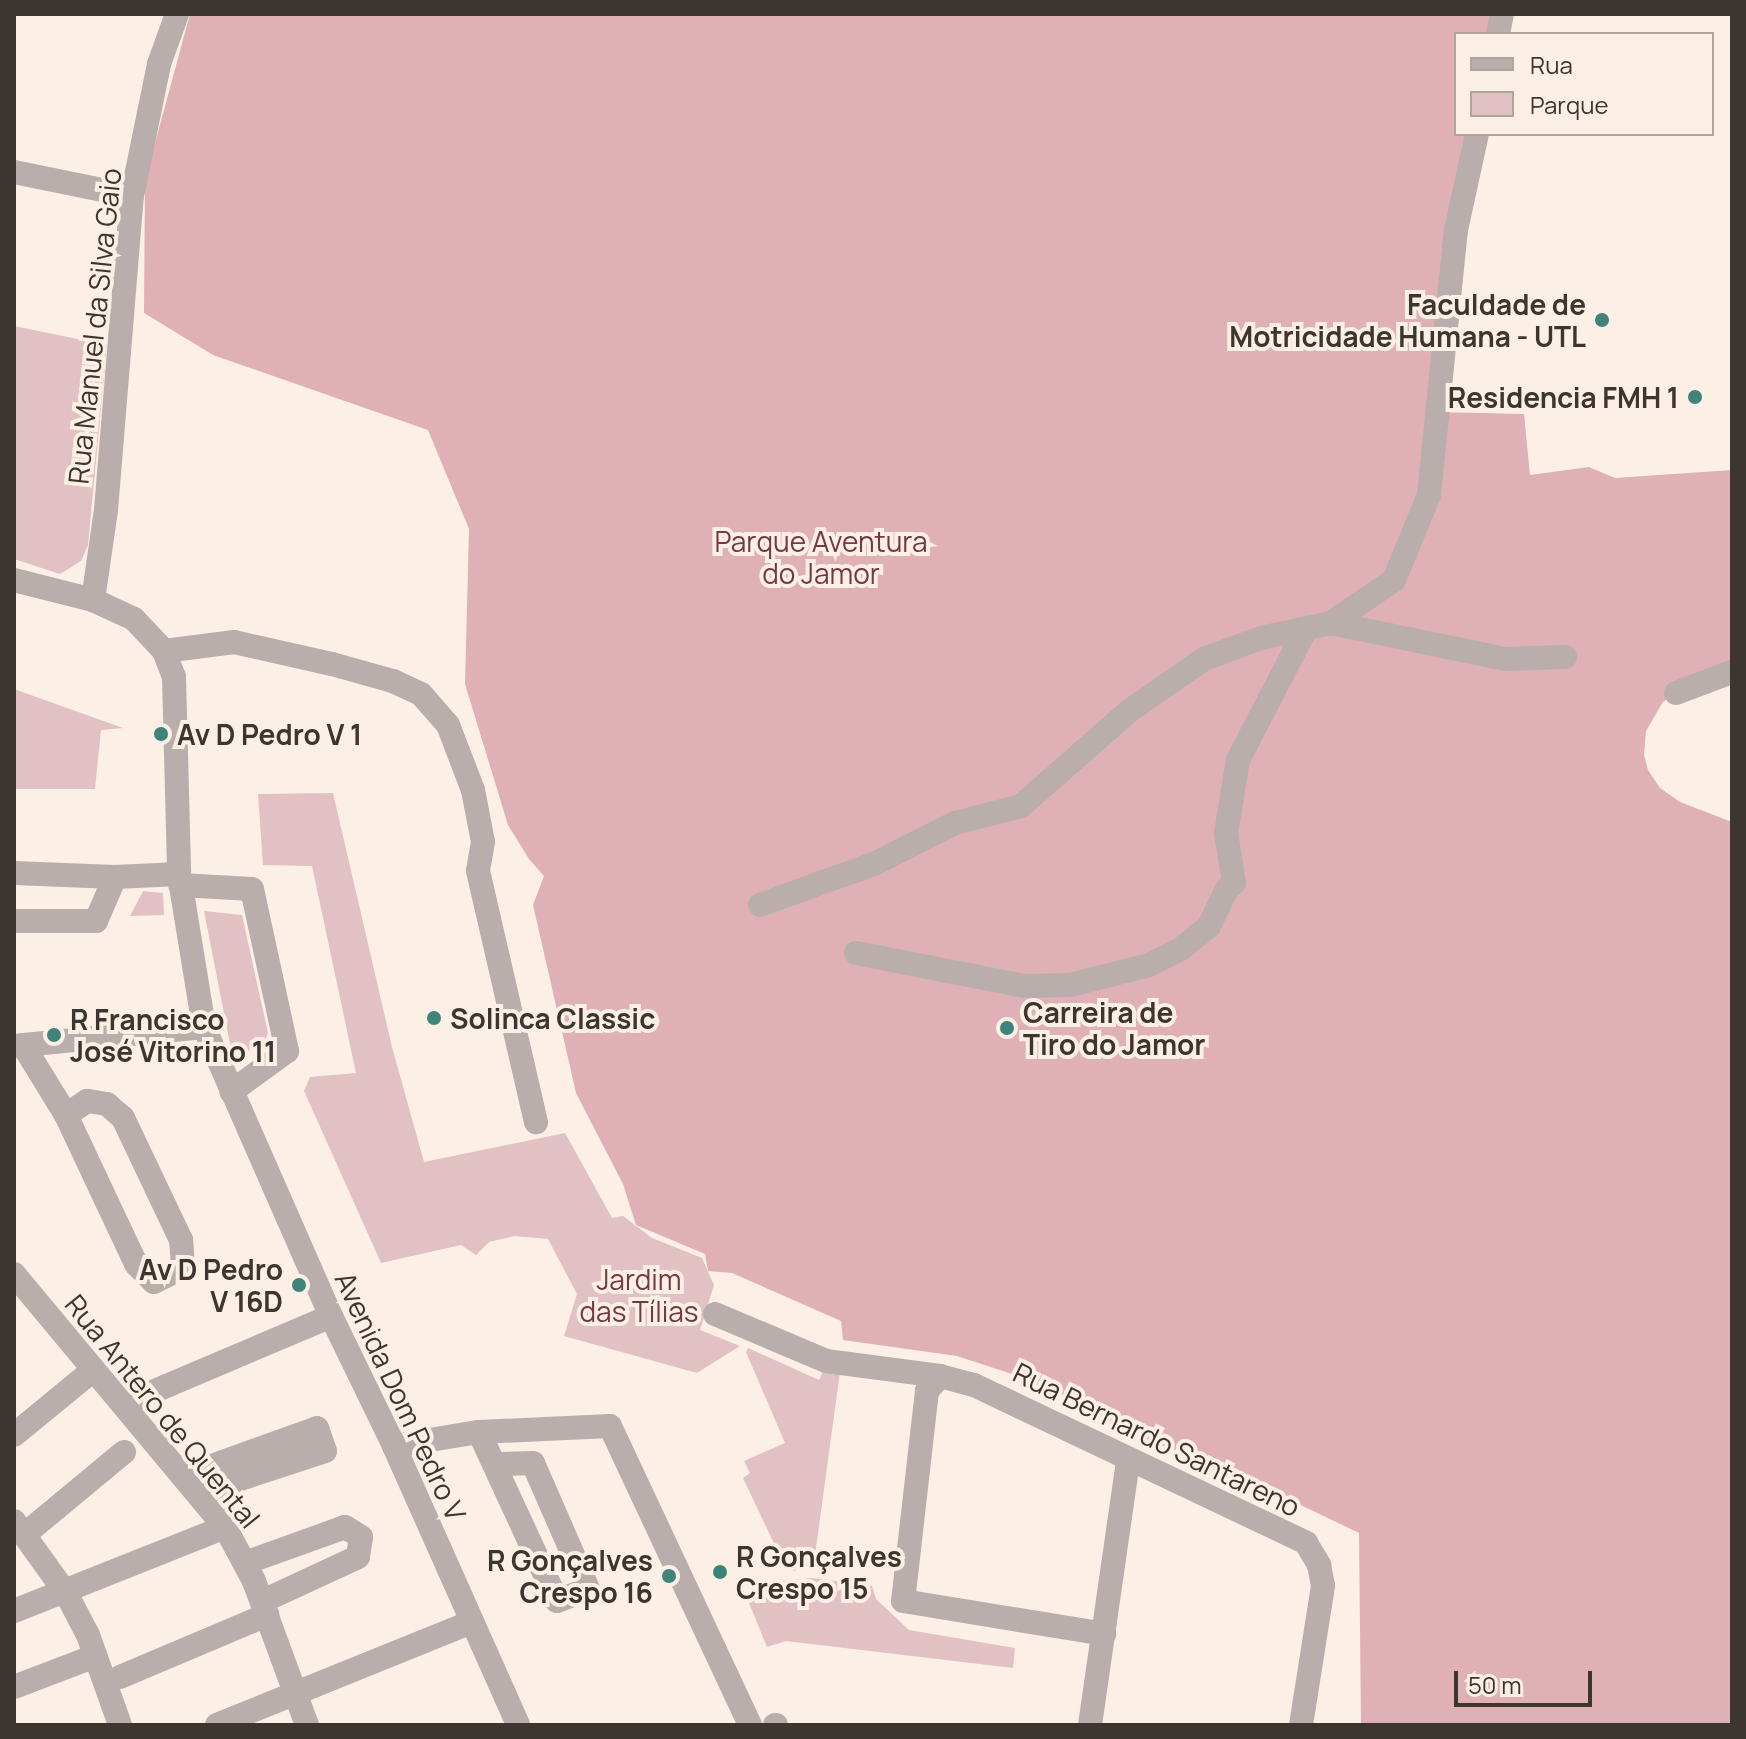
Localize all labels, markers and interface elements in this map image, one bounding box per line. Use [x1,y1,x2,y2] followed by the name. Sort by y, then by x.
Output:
[1454,32,1714,136] legend
[1530,48,1573,81] text: Rua
[1530,88,1608,121] text: Parque
[61,166,127,486] street label: Rua Manuel da Silva Gaio
[1229,287,1586,353] place label: Faculdade de Motricidade Humana - UTL
[1593,311,1611,329] marker: Faculdade de Motricidade Humana - UTL
[1448,380,1679,414] place label: Residencia FMH 1
[1686,388,1704,406] marker: Residencia FMH 1
[715,524,927,590] park label: Parque Aventura do Jamor
[177,717,362,751] place label: Av D Pedro V 1
[152,725,170,743] marker: Av D Pedro V 1
[1023,995,1205,1061] place label: Carreira de Tiro do Jamor
[450,1001,655,1035] place label: Solinca Classic
[70,1002,276,1068] place label: R Francisco José Vitorino 11
[425,1009,443,1027] marker: Solinca Classic
[998,1019,1016,1037] marker: Carreira de Tiro do Jamor
[45,1026,63,1044] marker: R Francisco José Vitorino 11
[139,1252,283,1318] place label: Av D Pedro V 16D
[579,1262,699,1328] park label: Jardim das Tílias
[329,1266,473,1526] street label: Avenida Dom Pedro V
[290,1276,308,1294] marker: Av D Pedro V 16D
[59,1288,267,1534] street label: Rua Antero de Quental
[1008,1355,1306,1523] street label: Rua Bernardo Santareno
[736,1539,902,1605] place label: R Gonçalves Crespo 15
[487,1543,653,1609] place label: R Gonçalves Crespo 16
[711,1563,729,1581] marker: R Gonçalves Crespo 15
[660,1567,678,1585] marker: R Gonçalves Crespo 16
[1458,1655,1596,1705] scale bar
[1468,1668,1522,1701] text: 50 m

